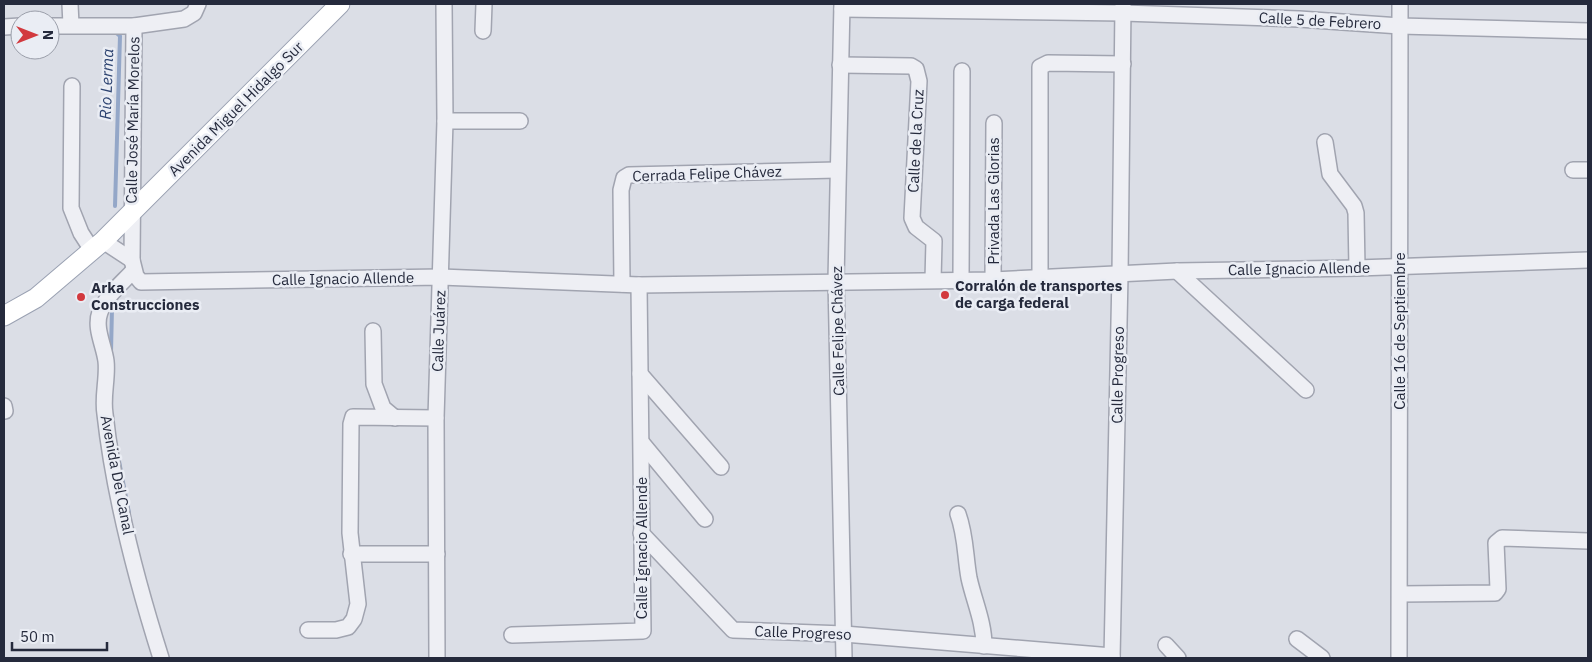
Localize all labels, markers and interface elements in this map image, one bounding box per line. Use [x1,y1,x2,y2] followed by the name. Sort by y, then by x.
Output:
[1258,8,1382,33] street label: Calle 5 de Febrero
[10,10,60,60] north arrow
[39,30,57,40] text: N
[122,36,143,204] street label: Calle José María Morelos
[164,37,307,180] street label: Avenida Miguel Hidalgo Sur
[95,48,117,120] water label: Rio Lerma
[903,89,928,193] street label: Calle de la Cruz
[984,137,1003,265] street label: Privada Las Glorias
[632,161,782,186] street label: Cerrada Felipe Chávez
[1390,252,1409,410] street label: Calle 16 de Septiembre
[1228,258,1370,279] street label: Calle Ignacio Allende
[827,266,848,396] street label: Calle Felipe Chávez
[272,268,414,289] street label: Calle Ignacio Allende
[955,276,1123,312] place label: Corralón de transportes de carga federal
[91,278,200,314] place label: Arka Construcciones
[939,289,951,301] marker: Corralón de transportes de carga federal
[428,290,449,372] street label: Calle Juárez
[75,291,87,303] marker: Arka Construcciones
[1107,326,1128,424] street label: Calle Progreso
[97,414,138,536] street label: Avenida Del Canal
[632,477,651,619] street label: Calle Ignacio Allende
[12,620,108,652] scale bar
[754,621,852,644] street label: Calle Progreso
[20,627,55,646] text: 50 m

